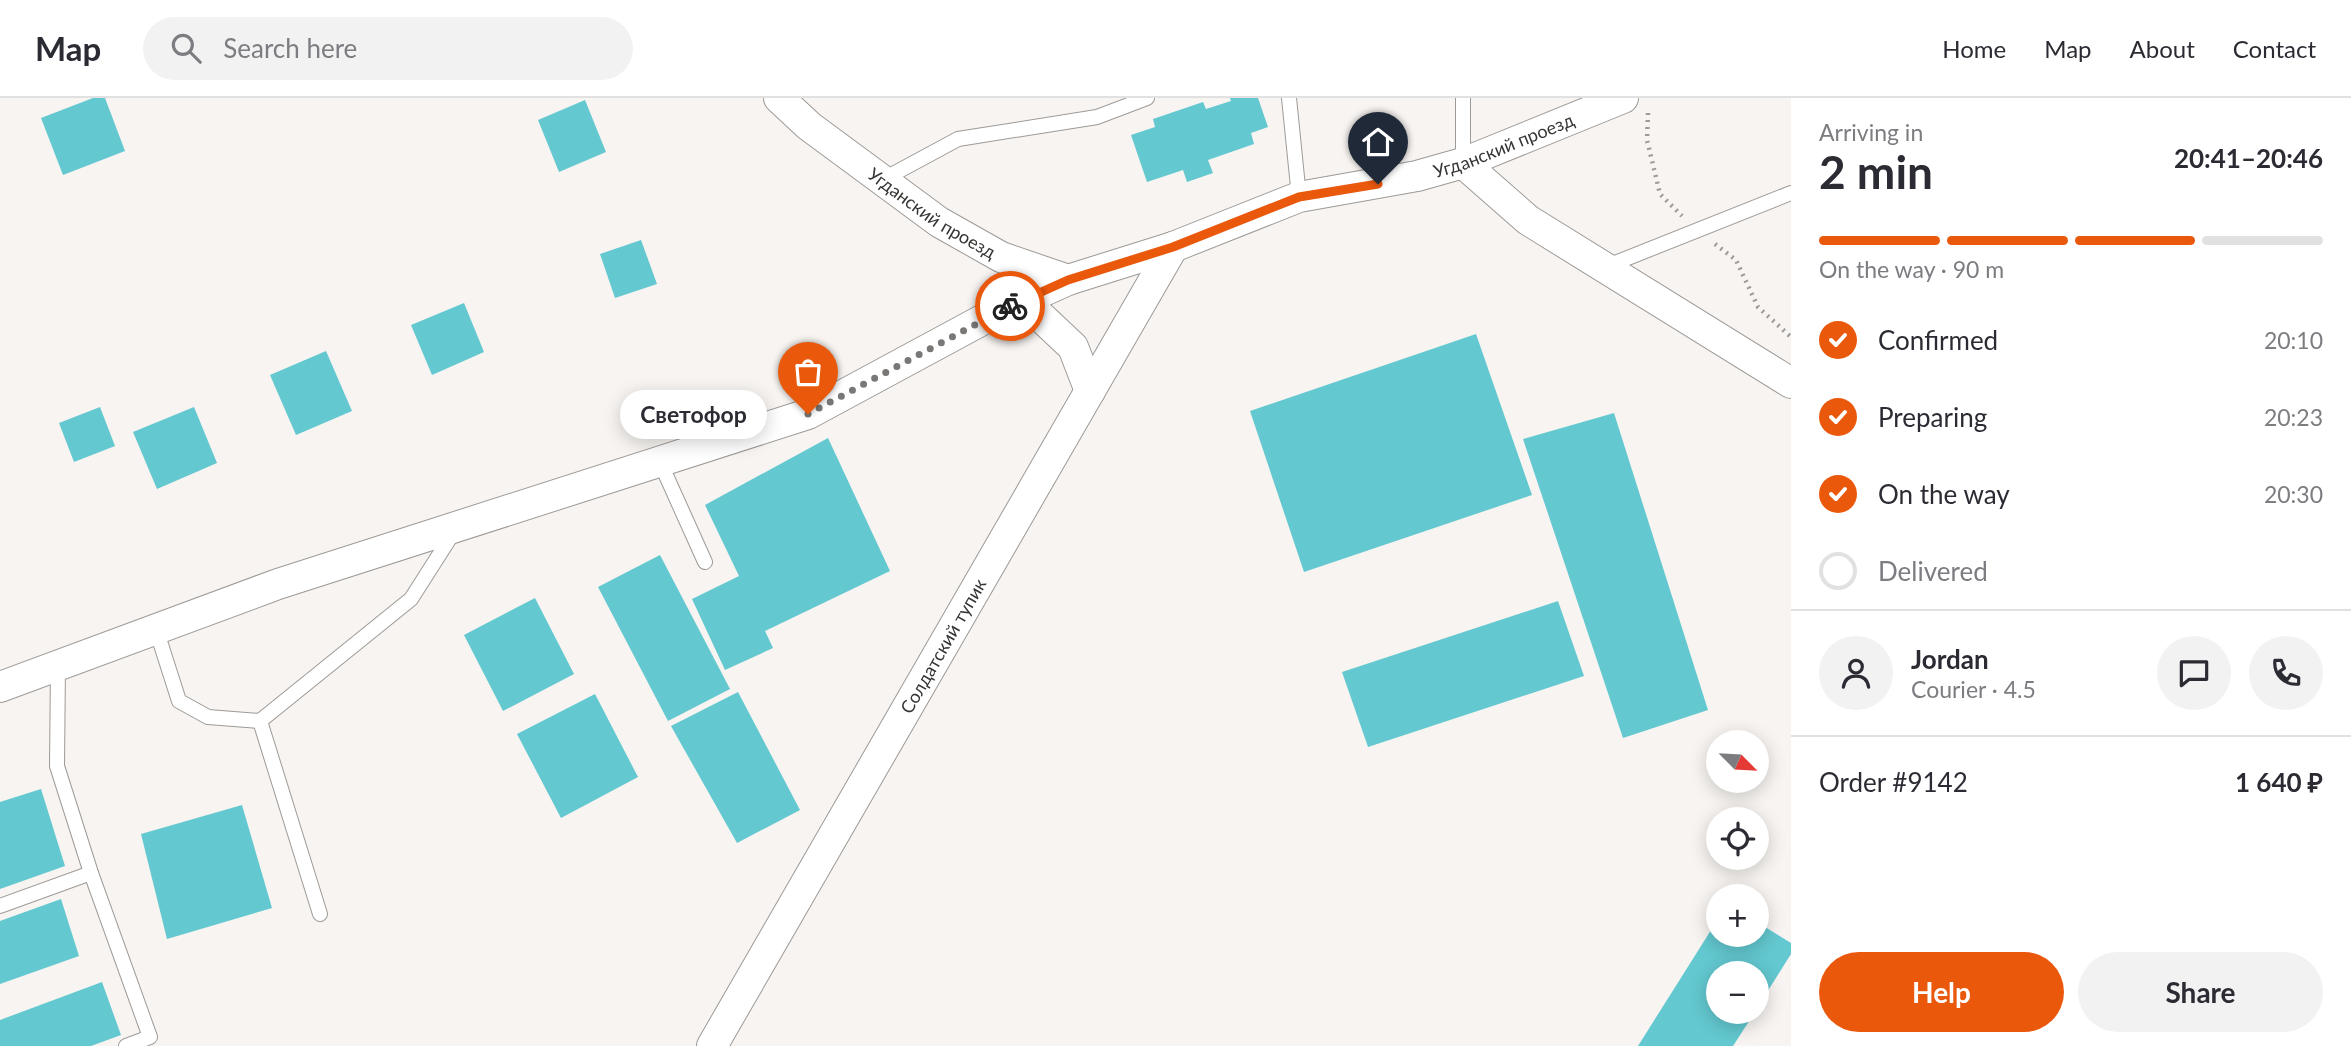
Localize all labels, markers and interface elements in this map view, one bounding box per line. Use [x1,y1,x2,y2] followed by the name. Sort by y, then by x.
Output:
[143,17,633,80] search box
[35,28,101,68] text: Map
[167,29,205,67] icon: search
[223,32,357,64] text: Search here
[1942,34,2006,63] text: Home
[2044,34,2092,63] text: Map
[2130,34,2195,63] text: About
[2233,34,2316,63] text: Contact
[1431,108,1577,182] street label: Угданский проезд
[1348,112,1408,184] pin
[1819,118,1923,146] text: Arriving in
[1359,123,1397,161] icon: home
[2174,142,2323,174] text: 20:41–20:46
[1819,144,1933,199] text: 2 min
[864,163,1000,263] street label: Угданский проезд
[1819,255,2004,283] text: On the way · 90 m
[975,271,1045,341] courier
[991,287,1029,325] icon: bike
[1819,321,1857,359] icon: check
[1878,324,1998,356] text: Confirmed
[2264,326,2323,354] text: 20:10
[778,342,838,414] pin
[789,353,827,391] icon: bag
[619,390,766,438] callout: Светофор
[1819,398,1857,436] icon: check
[640,400,747,428] text: Светофор
[1878,401,1987,433] text: Preparing
[2264,403,2323,431] text: 20:23
[1819,475,1857,513] icon: check
[1878,478,2010,510] text: On the way
[2264,480,2323,508] text: 20:30
[1878,555,1988,587] text: Delivered
[895,574,991,717] street label: Солдатский тупик
[1819,636,1893,710] button: person
[2157,636,2231,710] button: chat
[2249,636,2323,710] button: phone
[1911,643,1989,675] text: Jordan
[1911,675,2036,703] text: Courier · 4.5
[1706,730,1769,793] north arrow
[1706,730,1769,1024] map controls
[1819,766,1968,798] text: Order #9142
[2235,766,2323,798] text: 1 640 ₽
[1706,807,1769,870] button: locate
[1706,884,1769,947] button: +
[1819,952,2064,1032] button: Help
[2078,952,2323,1032] button: Share
[1706,961,1769,1024] button: −

